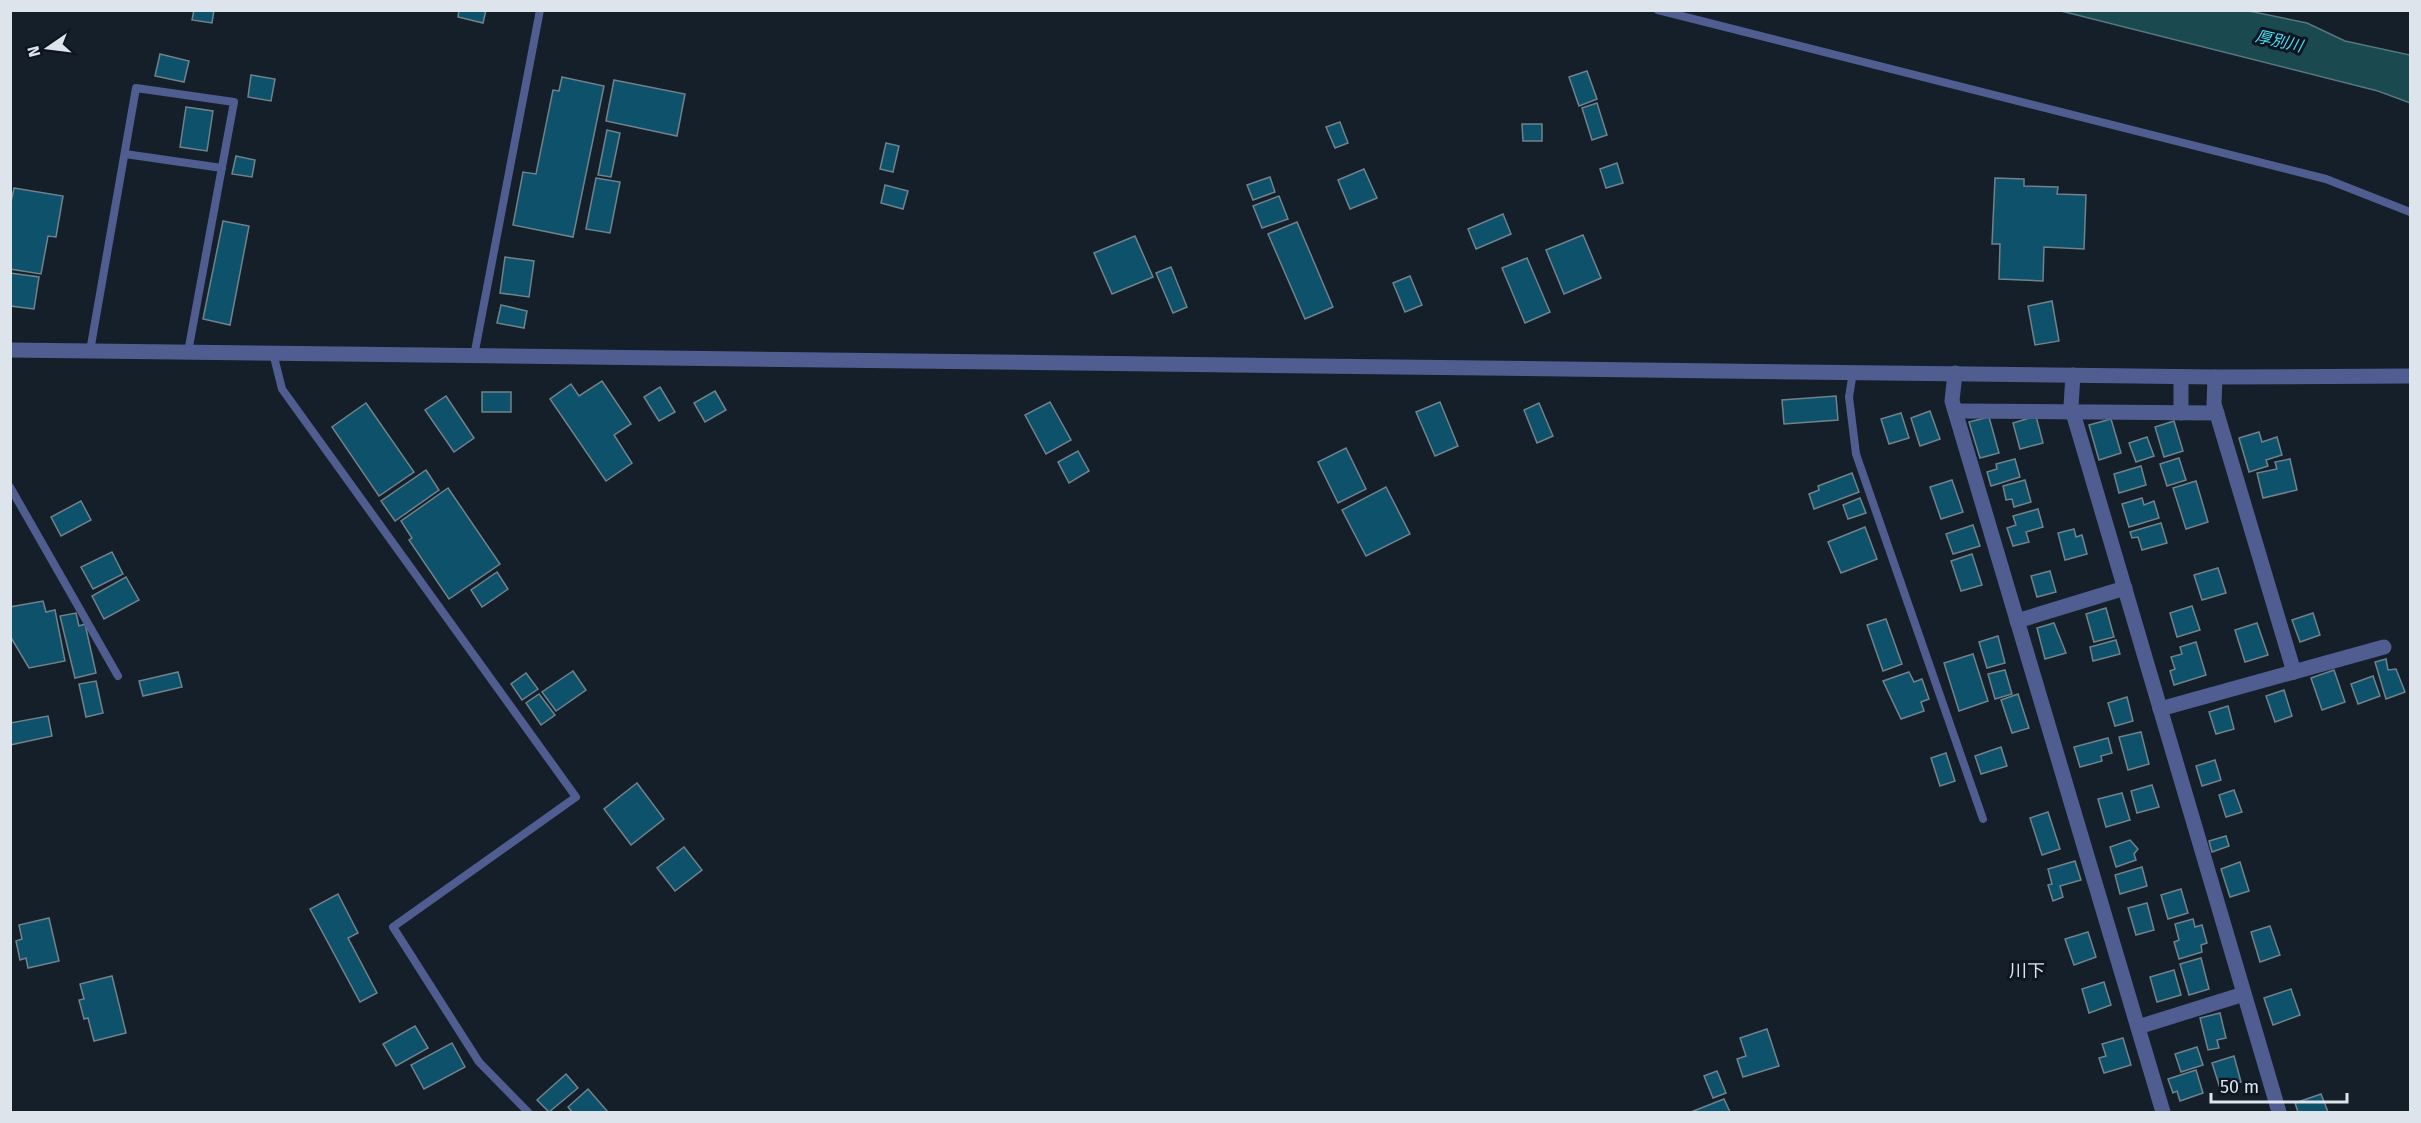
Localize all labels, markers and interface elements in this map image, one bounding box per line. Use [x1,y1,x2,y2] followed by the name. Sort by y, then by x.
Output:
[18,18,78,78] north arrow
[2253,26,2306,56] water label: 厚別川
[23,44,44,59] text: N
[2009,960,2045,982] district label: 川下
[2211,1066,2348,1104] scale bar
[2220,1076,2259,1098] text: 50 m

